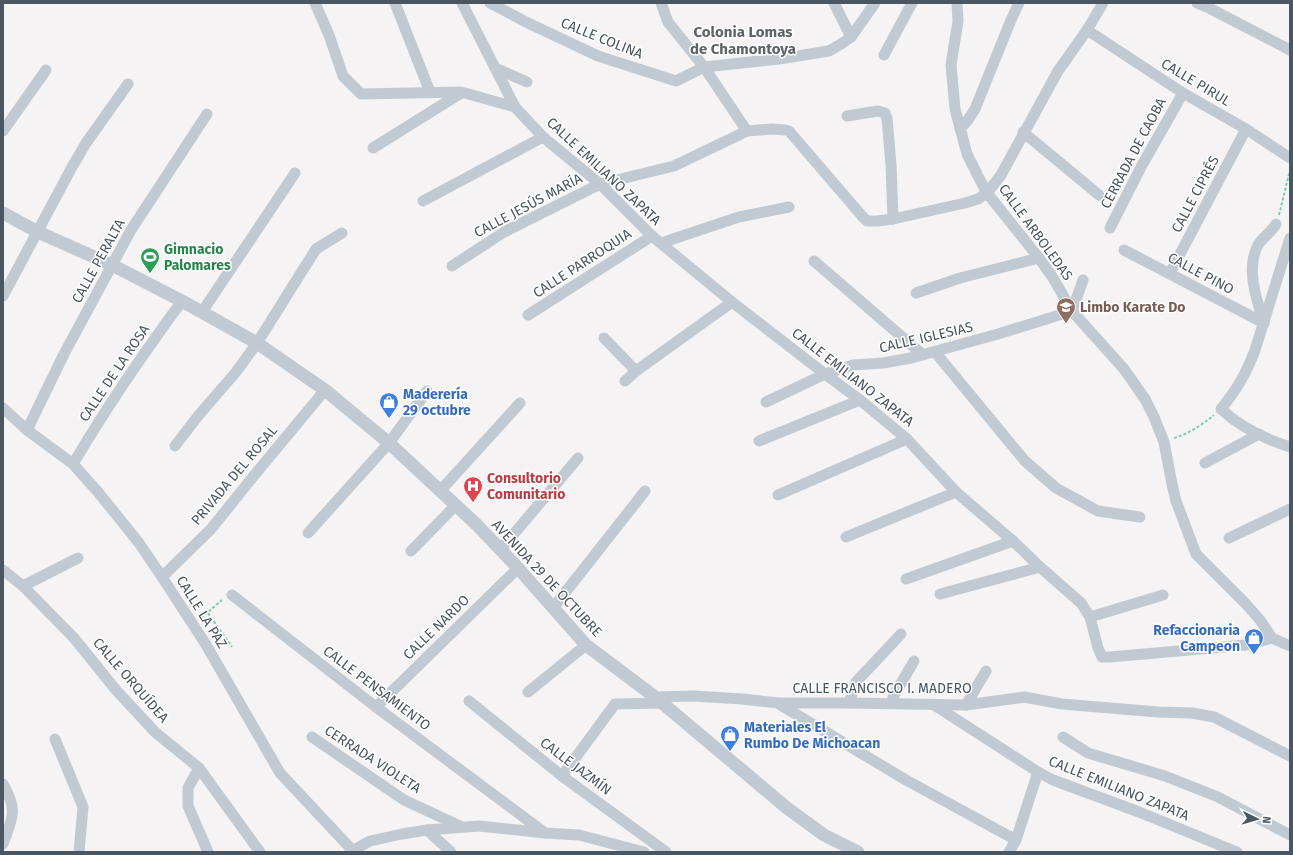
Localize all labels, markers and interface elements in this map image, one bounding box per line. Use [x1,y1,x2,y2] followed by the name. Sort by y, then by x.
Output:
[558,14,645,63] street label: CALLE COLINA
[690,23,796,58] district label: Colonia Lomas de Chamontoya
[1158,55,1234,110] street label: CALLE PIRUL
[1097,95,1170,212] street label: CERRADA DE CAOBA
[543,114,664,229] street label: CALLE EMILIANO ZAPATA
[1167,152,1223,236] street label: CALLE CIPRÉS
[471,169,585,241] street label: CALLE JESÚS MARÍA
[995,181,1076,284] street label: CALLE ARBOLEDAS
[68,216,129,306] street label: CALLE PERALTA
[530,225,635,302] street label: CALLE PARROQUIA
[164,241,231,274] place label: Gimnacio Palomares
[139,246,161,274] sports icon: Gimnacio Palomares
[1165,249,1237,298] street label: CALLE PINO
[1055,296,1077,324] school or university icon: Limbo Karate Do
[1080,299,1186,316] place label: Limbo Karate Do
[878,318,975,357] street label: CALLE IGLESIAS
[76,321,153,425] street label: CALLE DE LA ROSA
[788,324,917,430] street label: CALLE EMILIANO ZAPATA
[403,386,471,419] place label: Maderería 29 octubre
[378,391,400,419] shop icon: Maderería 29 octubre
[188,422,281,529] street label: PRIVADA DEL ROSAL
[487,470,565,503] place label: Consultorio Comunitario
[462,475,484,503] hospital icon: Consultorio Comunitario
[488,516,605,640] street label: AVENIDA 29 DE OCTUBRE
[173,573,231,652] street label: CALLE LA PAZ
[400,591,473,663] street label: CALLE NARDO
[1153,622,1240,655] place label: Refaccionaria Campeon
[1243,627,1265,655] shop icon: Refaccionaria Campeon
[89,634,173,726] street label: CALLE ORQUÍDEA
[320,642,434,734] street label: CALLE PENSAMIENTO
[792,680,972,697] street label: CALLE FRANCISCO I. MADERO
[744,719,880,752] place label: Materiales El Rumbo De Michoacan
[321,722,424,797] street label: CERRADA VIOLETA
[719,724,741,752] shop icon: Materiales El Rumbo De Michoacan
[537,733,615,799] street label: CALLE JAZMÍN
[1046,752,1192,824] street label: CALLE EMILIANO ZAPATA
[1237,799,1277,839] north arrow
[1260,816,1273,824] text: N

